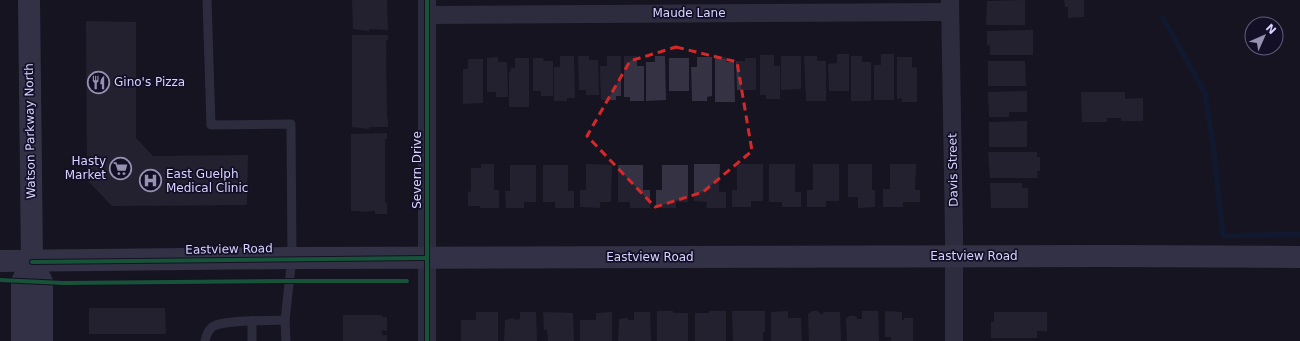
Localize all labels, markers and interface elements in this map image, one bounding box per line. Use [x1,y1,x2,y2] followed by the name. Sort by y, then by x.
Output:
[652,6,726,20] street label: Maude Lane
[1244,16,1284,56] north arrow
[1263,21,1279,37] text: N
[22,63,38,199] street label: Watson Parkway North
[85,69,111,95] restaurant icon: Gino's Pizza
[114,75,185,89] place label: Gino's Pizza
[410,131,424,209] street label: Severn Drive
[945,133,961,207] street label: Davis Street
[65,154,106,182] place label: Hasty Market
[108,155,134,181] supermarket icon: Hasty Market
[166,167,248,195] place label: East Guelph Medical Clinic
[137,168,163,194] hospital icon: East Guelph Medical Clinic
[185,241,273,257] street label: Eastview Road
[930,249,1018,263] street label: Eastview Road
[606,250,694,264] street label: Eastview Road

